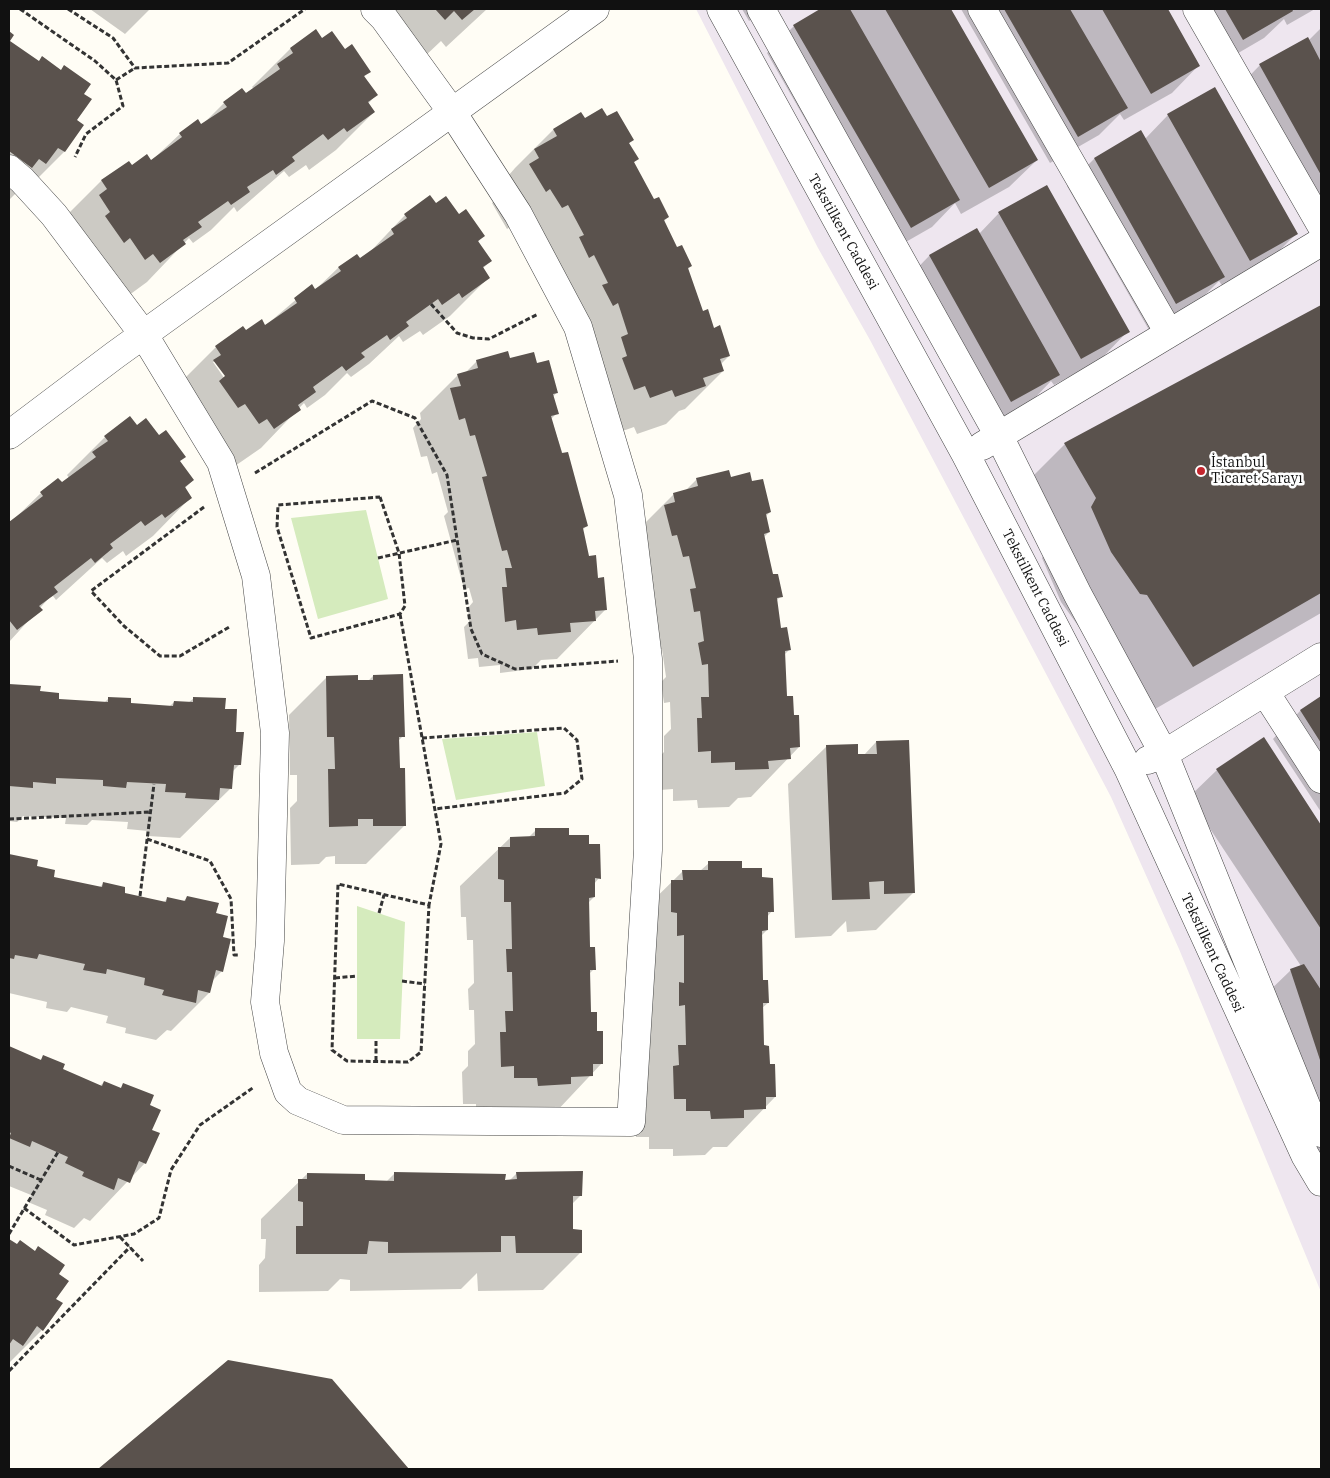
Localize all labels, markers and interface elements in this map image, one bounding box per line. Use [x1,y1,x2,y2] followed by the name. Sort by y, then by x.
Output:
[804,171,882,293] street label: Tekstilkent Caddesi
[1211,455,1303,488] place label: İstanbul Ticaret Sarayı
[1195,465,1207,477] marker: İstanbul Ticaret Sarayı
[998,527,1072,649] street label: Tekstilkent Caddesi
[1177,891,1247,1015] street label: Tekstilkent Caddesi

